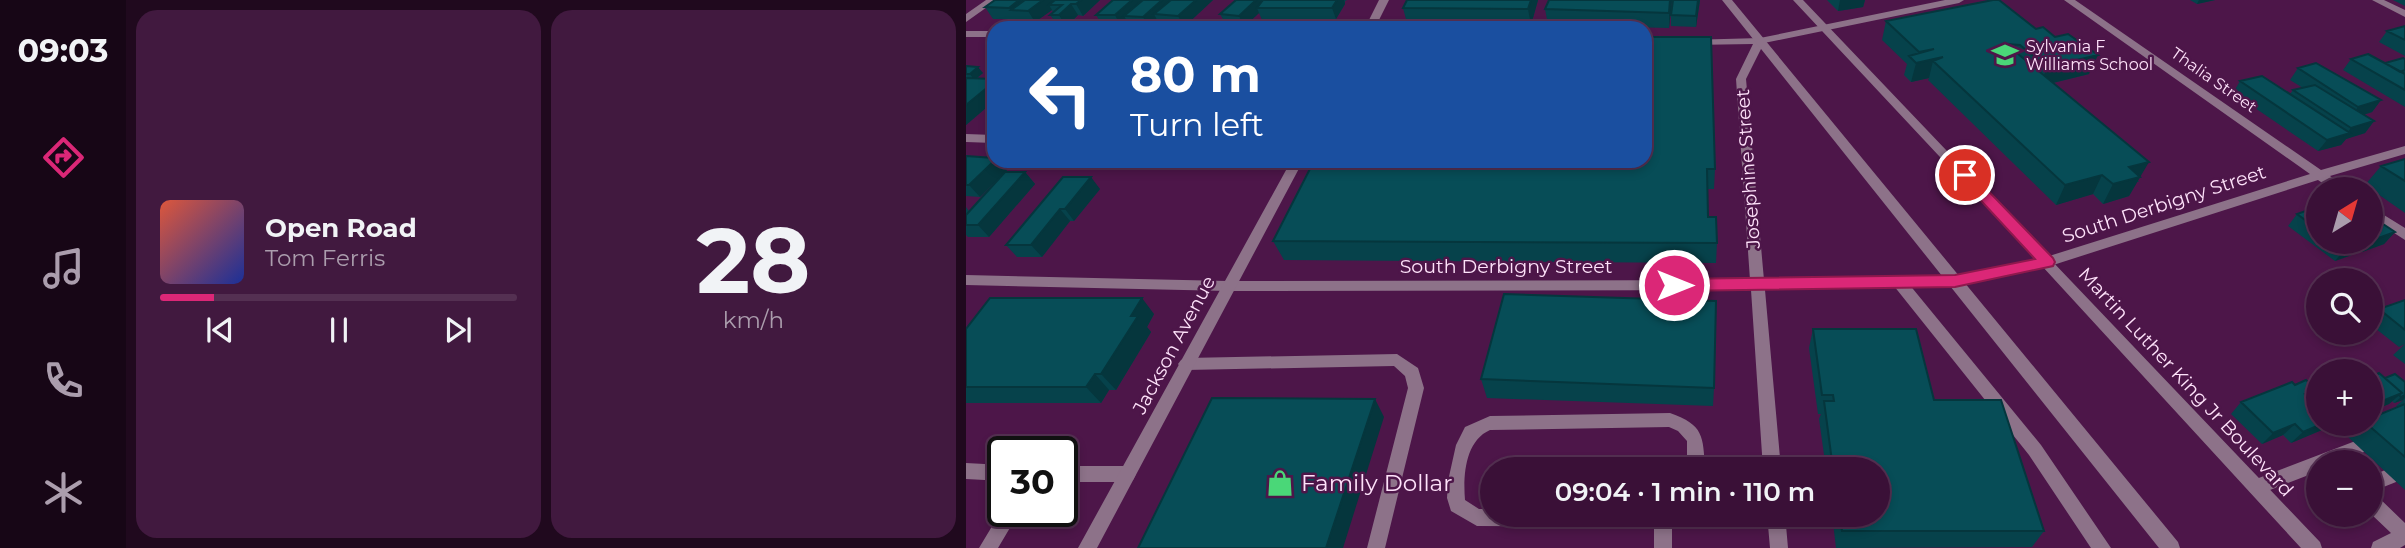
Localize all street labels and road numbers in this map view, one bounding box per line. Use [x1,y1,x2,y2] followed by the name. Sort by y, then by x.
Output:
[2168,44,2261,117] street label: Thalia Street
[1731,88,1765,250] street label: Josephine Street
[2059,160,2269,248] street label: South Derbigny Street
[1400,255,1613,278] street label: South Derbigny Street
[2074,263,2298,501] street label: Martin Luther King Jr Boulevard
[1127,272,1220,419] street label: Jackson Avenue

